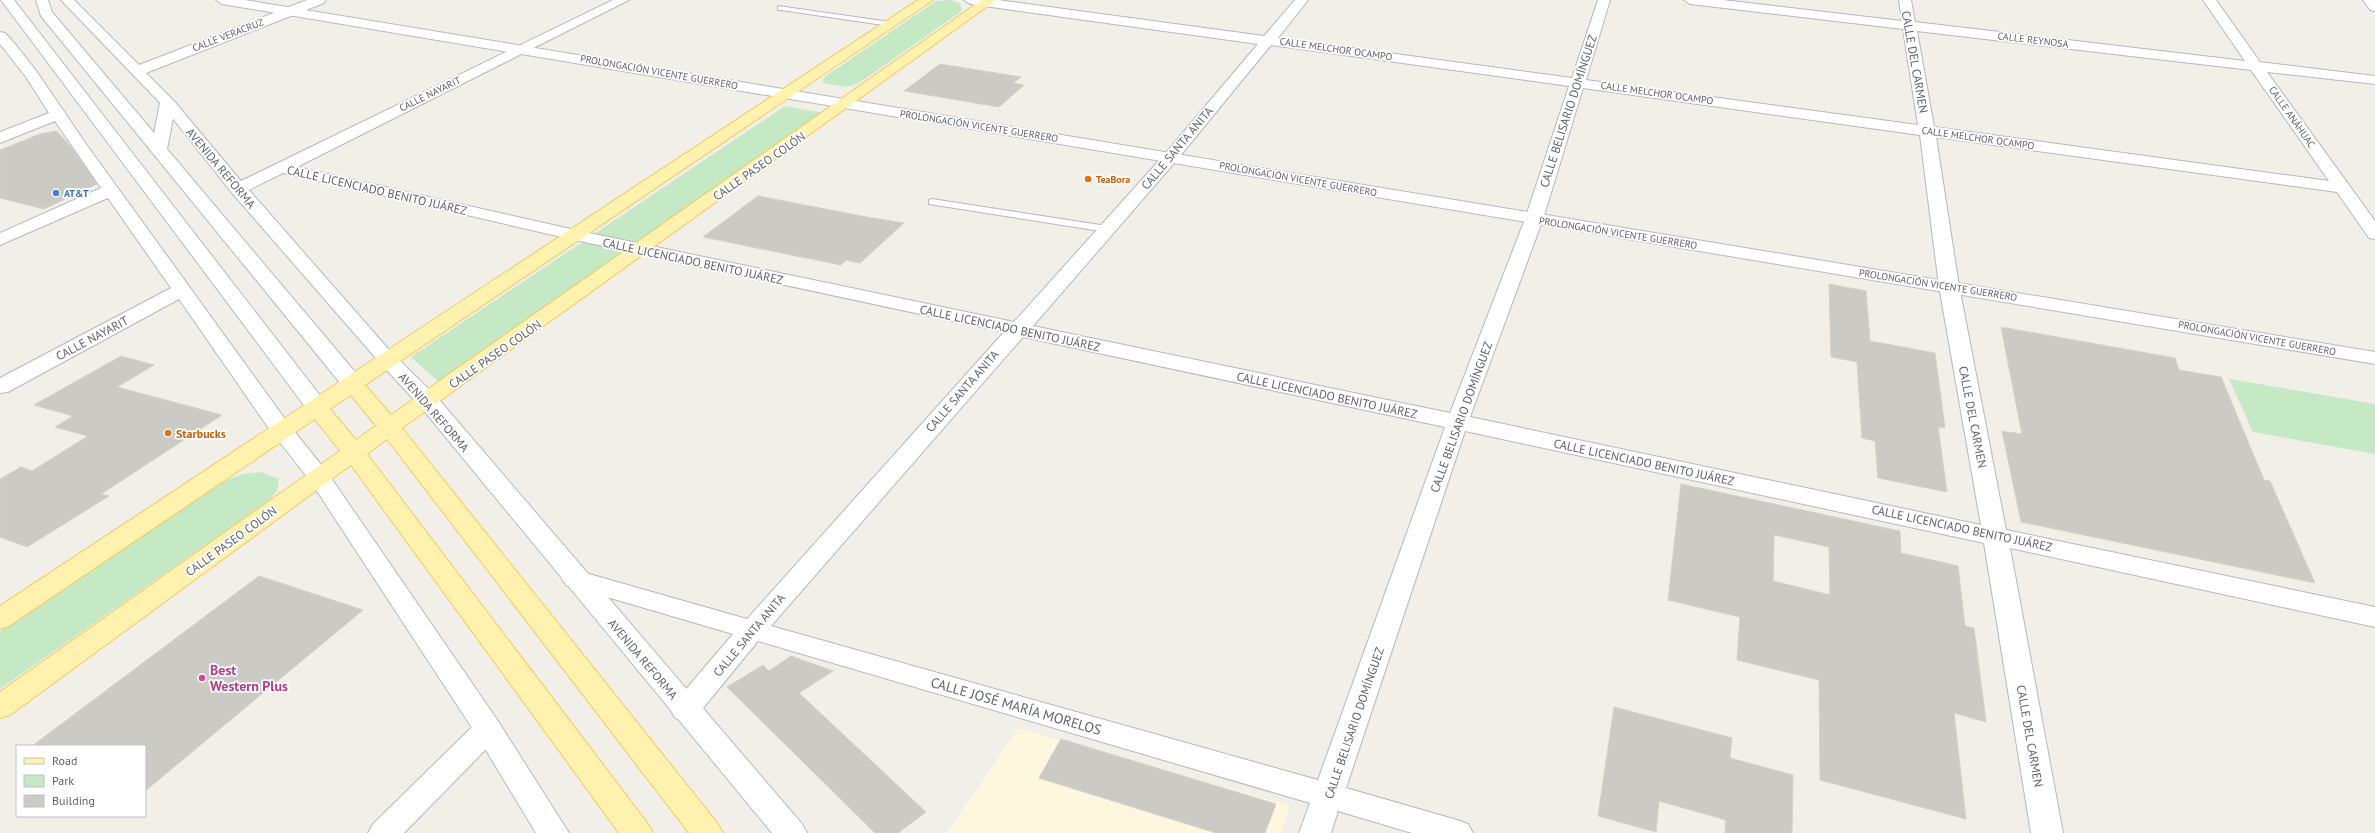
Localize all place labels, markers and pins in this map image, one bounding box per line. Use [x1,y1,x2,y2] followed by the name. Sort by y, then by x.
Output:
[1096,173,1130,186] place label: TeaBora
[1083,174,1093,184] marker: TeaBora
[64,187,89,200] place label: AT&T
[51,188,61,198] marker: AT&T
[176,426,226,441] place label: Starbucks
[163,428,173,438] marker: Starbucks
[210,661,288,695] place label: Best Western Plus
[197,673,207,683] marker: Best Western Plus

